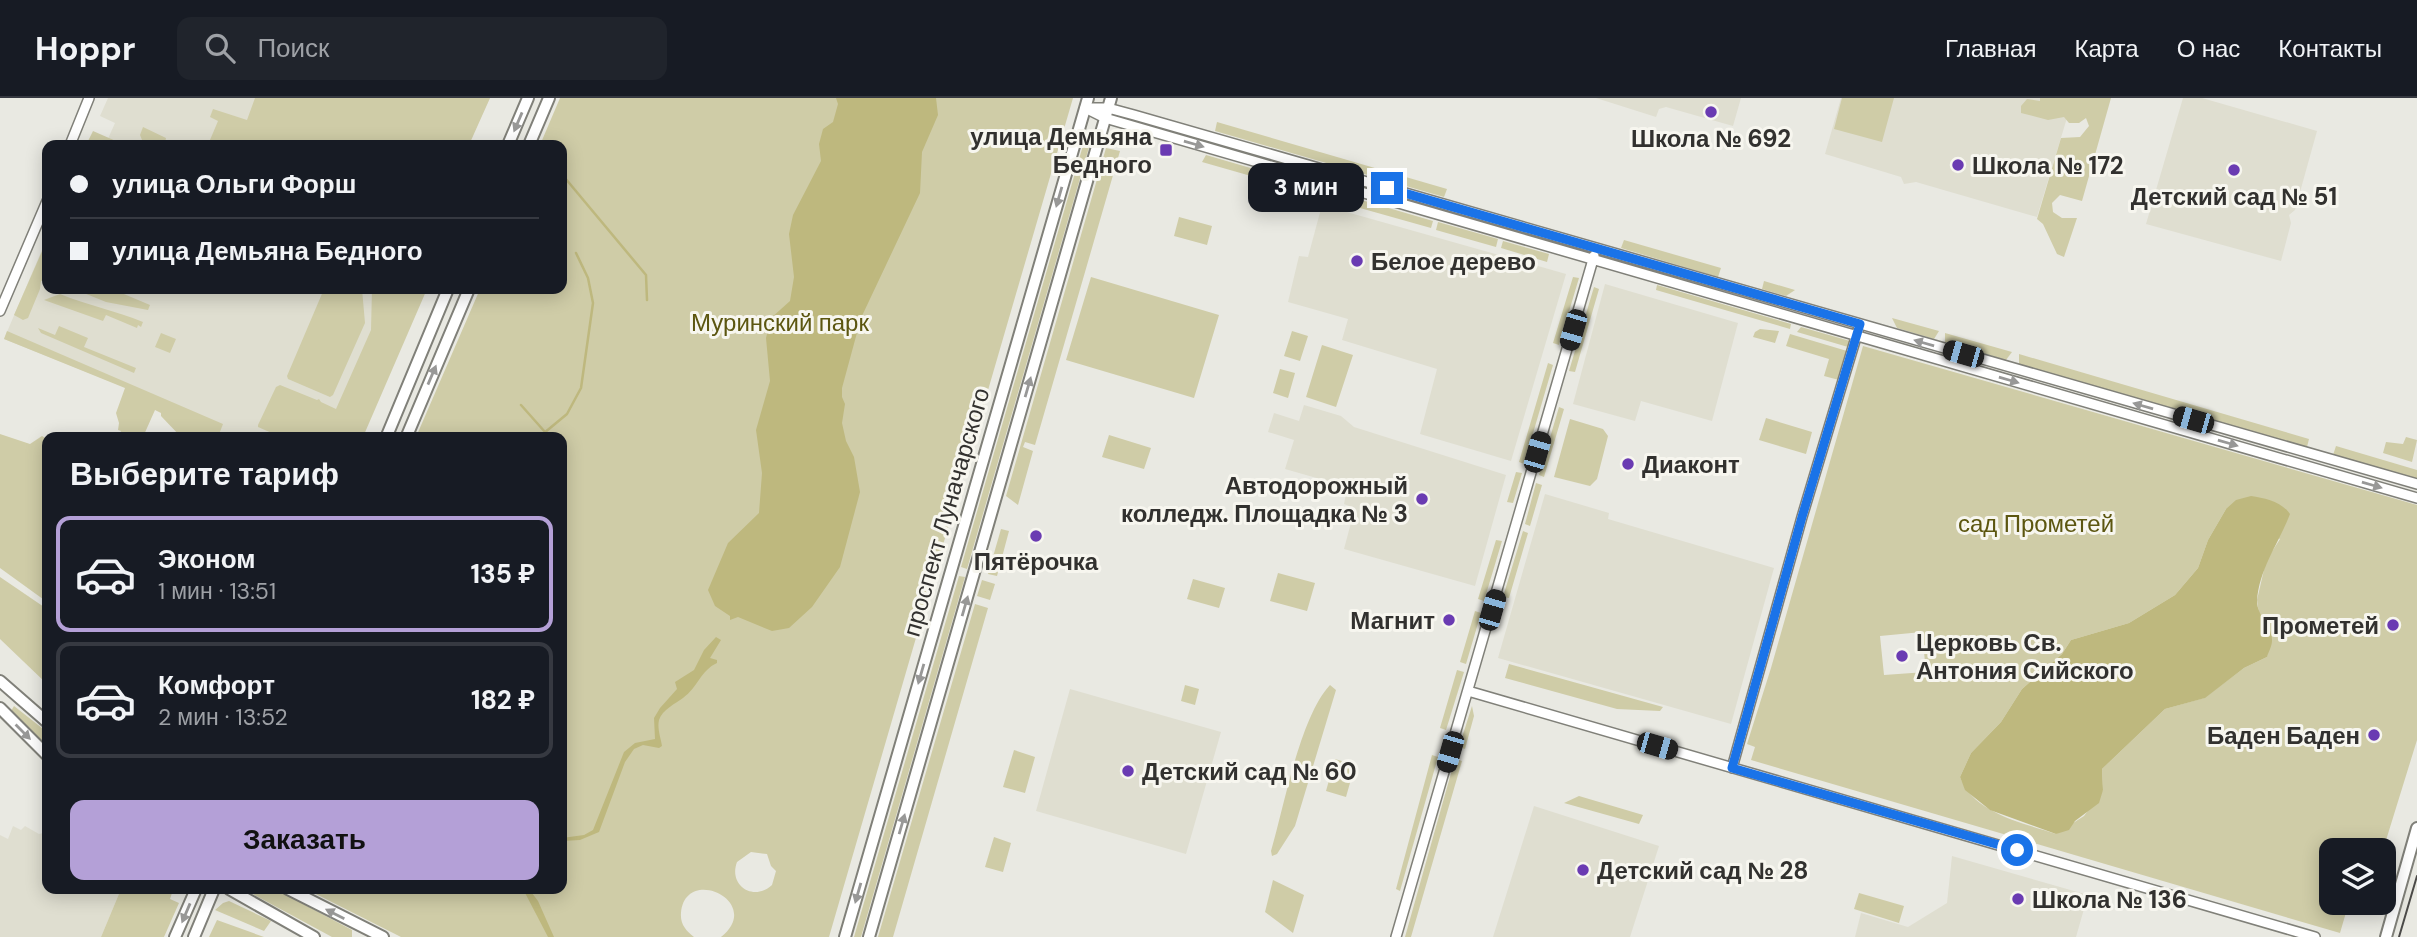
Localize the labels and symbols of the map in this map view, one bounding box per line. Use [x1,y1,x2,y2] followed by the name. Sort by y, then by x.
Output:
[1703,104,1719,120] marker: Школа № 692
[512,111,523,132] one-way arrow
[970,121,1153,180] place label: улица Демьяна Бедного
[1631,123,1791,154] place label: Школа № 692
[1184,139,1205,149] one-way arrow
[1158,142,1174,158] marker: улица Демьяна Бедного
[1972,150,2124,181] place label: Школа № 172
[1950,157,1966,173] marker: Школа № 172
[2226,162,2242,178] marker: Детский сад № 51
[1247,164,1362,212] callout: 3 мин
[1371,172,1403,204] route end
[2131,181,2337,212] place label: Детский сад № 51
[1054,187,1064,208] one-way arrow
[1371,246,1536,277] place label: Белое дерево
[1349,253,1365,269] marker: Белое дерево
[691,307,869,338] park label: Муринский парк
[1558,307,1589,353] car
[1913,337,1935,348] one-way arrow
[1940,338,1987,370] car
[427,364,438,385] one-way arrow
[1023,376,1033,397] one-way arrow
[1999,376,2020,386] one-way arrow
[896,384,996,640] street label: проспект Луначарского
[2132,400,2154,411] one-way arrow
[2170,404,2217,436] car
[1522,429,1553,475] car
[2218,438,2239,448] one-way arrow
[1642,449,1740,480] place label: Диаконт
[1620,456,1636,472] marker: Диаконт
[1121,470,1408,529] place label: Автодорожный колледж. Площадка № 3
[2362,480,2383,490] one-way arrow
[1414,491,1430,507] marker: Автодорожный колледж. Площадка № 3
[1958,508,2114,539] park label: сад Прометей
[1028,528,1044,544] marker: Пятёрочка
[974,546,1099,577] place label: Пятёрочка
[1477,587,1508,633] car
[960,595,970,616] one-way arrow
[1350,605,1435,636] place label: Магнит
[2262,610,2379,641] place label: Прометей
[1441,612,1457,628] marker: Магнит
[2385,617,2401,633] marker: Прометей
[1916,627,2134,686] place label: Церковь Св. Антония Сийского
[1894,648,1910,664] marker: Церковь Св. Антония Сийского
[916,664,926,685] one-way arrow
[2207,720,2360,751] place label: Баден Баден
[15,723,31,740] one-way arrow
[2366,727,2382,743] marker: Баден Баден
[1435,729,1466,775] car
[1634,730,1681,762] car
[1142,756,1357,787] place label: Детский сад № 60
[1120,763,1136,779] marker: Детский сад № 60
[897,814,907,835] one-way arrow
[2001,834,2033,866] route start
[1597,855,1809,886] place label: Детский сад № 28
[1575,862,1591,878] marker: Детский сад № 28
[852,882,863,904] one-way arrow
[2032,884,2187,915] place label: Школа № 136
[2010,891,2026,907] marker: Школа № 136
[180,903,192,923] one-way arrow
[325,908,345,919] one-way arrow

